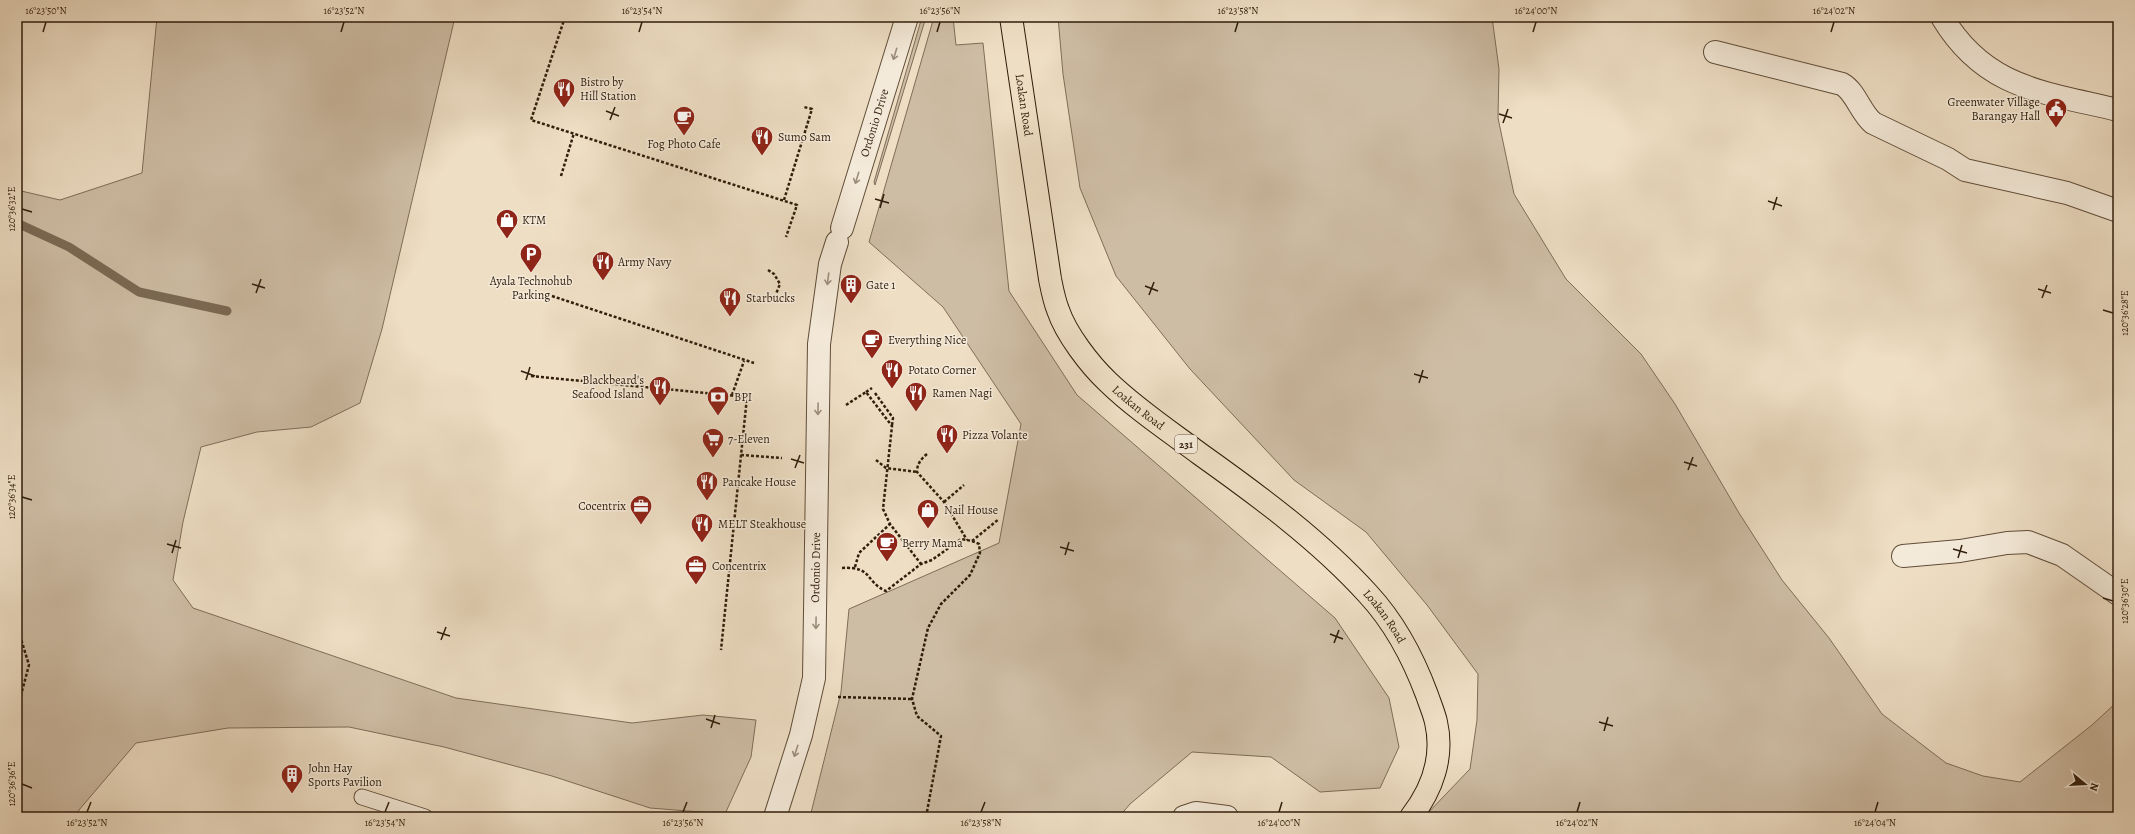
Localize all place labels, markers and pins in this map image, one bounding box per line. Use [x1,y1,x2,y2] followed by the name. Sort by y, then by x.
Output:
[580,74,637,104] place label: Bistro by Hill Station
[551,76,577,109] restaurant icon: Bistro by Hill Station
[1947,94,2040,124] place label: Greenwater Village Barangay Hall
[2043,96,2069,129] public building icon: Greenwater Village Barangay Hall
[671,104,697,137] cafe icon: Fog Photo Cafe
[749,124,775,157] restaurant icon: Sumo Sam
[778,129,831,145] place label: Sumo Sam
[647,136,721,152] place label: Fog Photo Cafe
[494,207,520,240] shop icon: KTM
[522,212,546,228] place label: KTM
[518,241,544,274] parking icon: Ayala Technohub Parking
[590,249,616,282] restaurant icon: Army Navy
[617,254,672,270] place label: Army Navy
[838,272,864,305] building icon: Gate 1
[489,273,572,303] place label: Ayala Technohub Parking
[866,277,895,293] place label: Gate 1
[717,285,743,318] restaurant icon: Starbucks
[746,290,795,306] place label: Starbucks
[859,327,885,360] cafe icon: Everything Nice
[888,332,966,348] place label: Everything Nice
[879,357,905,390] restaurant icon: Potato Corner
[908,362,977,378] place label: Potato Corner
[572,372,645,402] place label: Blackbeard's Seafood Island
[647,374,673,407] restaurant icon: Blackbeard's Seafood Island
[903,380,929,413] restaurant icon: Ramen Nagi
[705,384,731,417] bank icon: BPI
[932,385,992,401] place label: Ramen Nagi
[734,389,752,405] place label: BPI
[934,422,960,455] restaurant icon: Pizza Volante
[700,426,726,459] supermarket icon: 7-Eleven
[962,427,1028,443] place label: Pizza Volante
[728,431,770,447] place label: 7-Eleven
[694,469,720,502] restaurant icon: Pancake House
[722,474,796,490] place label: Pancake House
[628,493,654,526] office icon: Cocentrix
[915,497,941,530] shop icon: Nail House
[578,498,626,514] place label: Cocentrix
[944,502,998,518] place label: Nail House
[689,511,715,544] restaurant icon: MELT Steakhouse
[718,516,806,532] place label: MELT Steakhouse
[874,530,900,563] cafe icon: Berry Mama
[902,535,963,551] place label: Berry Mama
[683,553,709,586] office icon: Concentrix
[712,558,767,574] place label: Concentrix
[308,760,382,790] place label: John Hay Sports Pavilion
[279,762,305,795] building icon: John Hay Sports Pavilion

